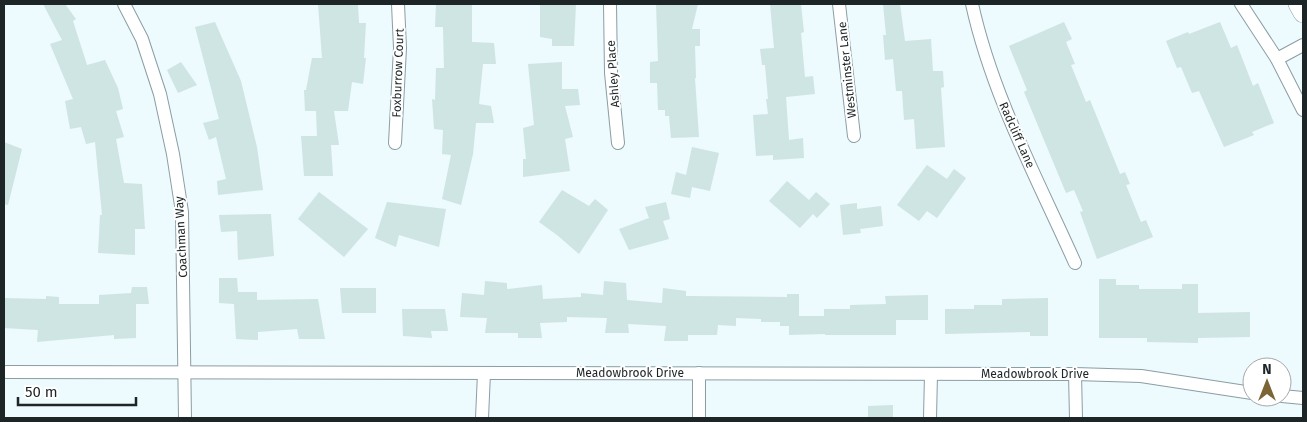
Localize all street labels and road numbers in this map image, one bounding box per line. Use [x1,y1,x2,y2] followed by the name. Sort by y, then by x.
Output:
[835,21,859,119] street label: Westminster Lane
[389,27,407,118] street label: Foxburrow Court
[604,40,622,108] street label: Ashley Place
[996,100,1038,170] street label: Radcliff Lane
[172,196,190,278] street label: Coachman Way
[576,366,684,380] street label: Meadowbrook Drive
[981,367,1089,381] street label: Meadowbrook Drive

